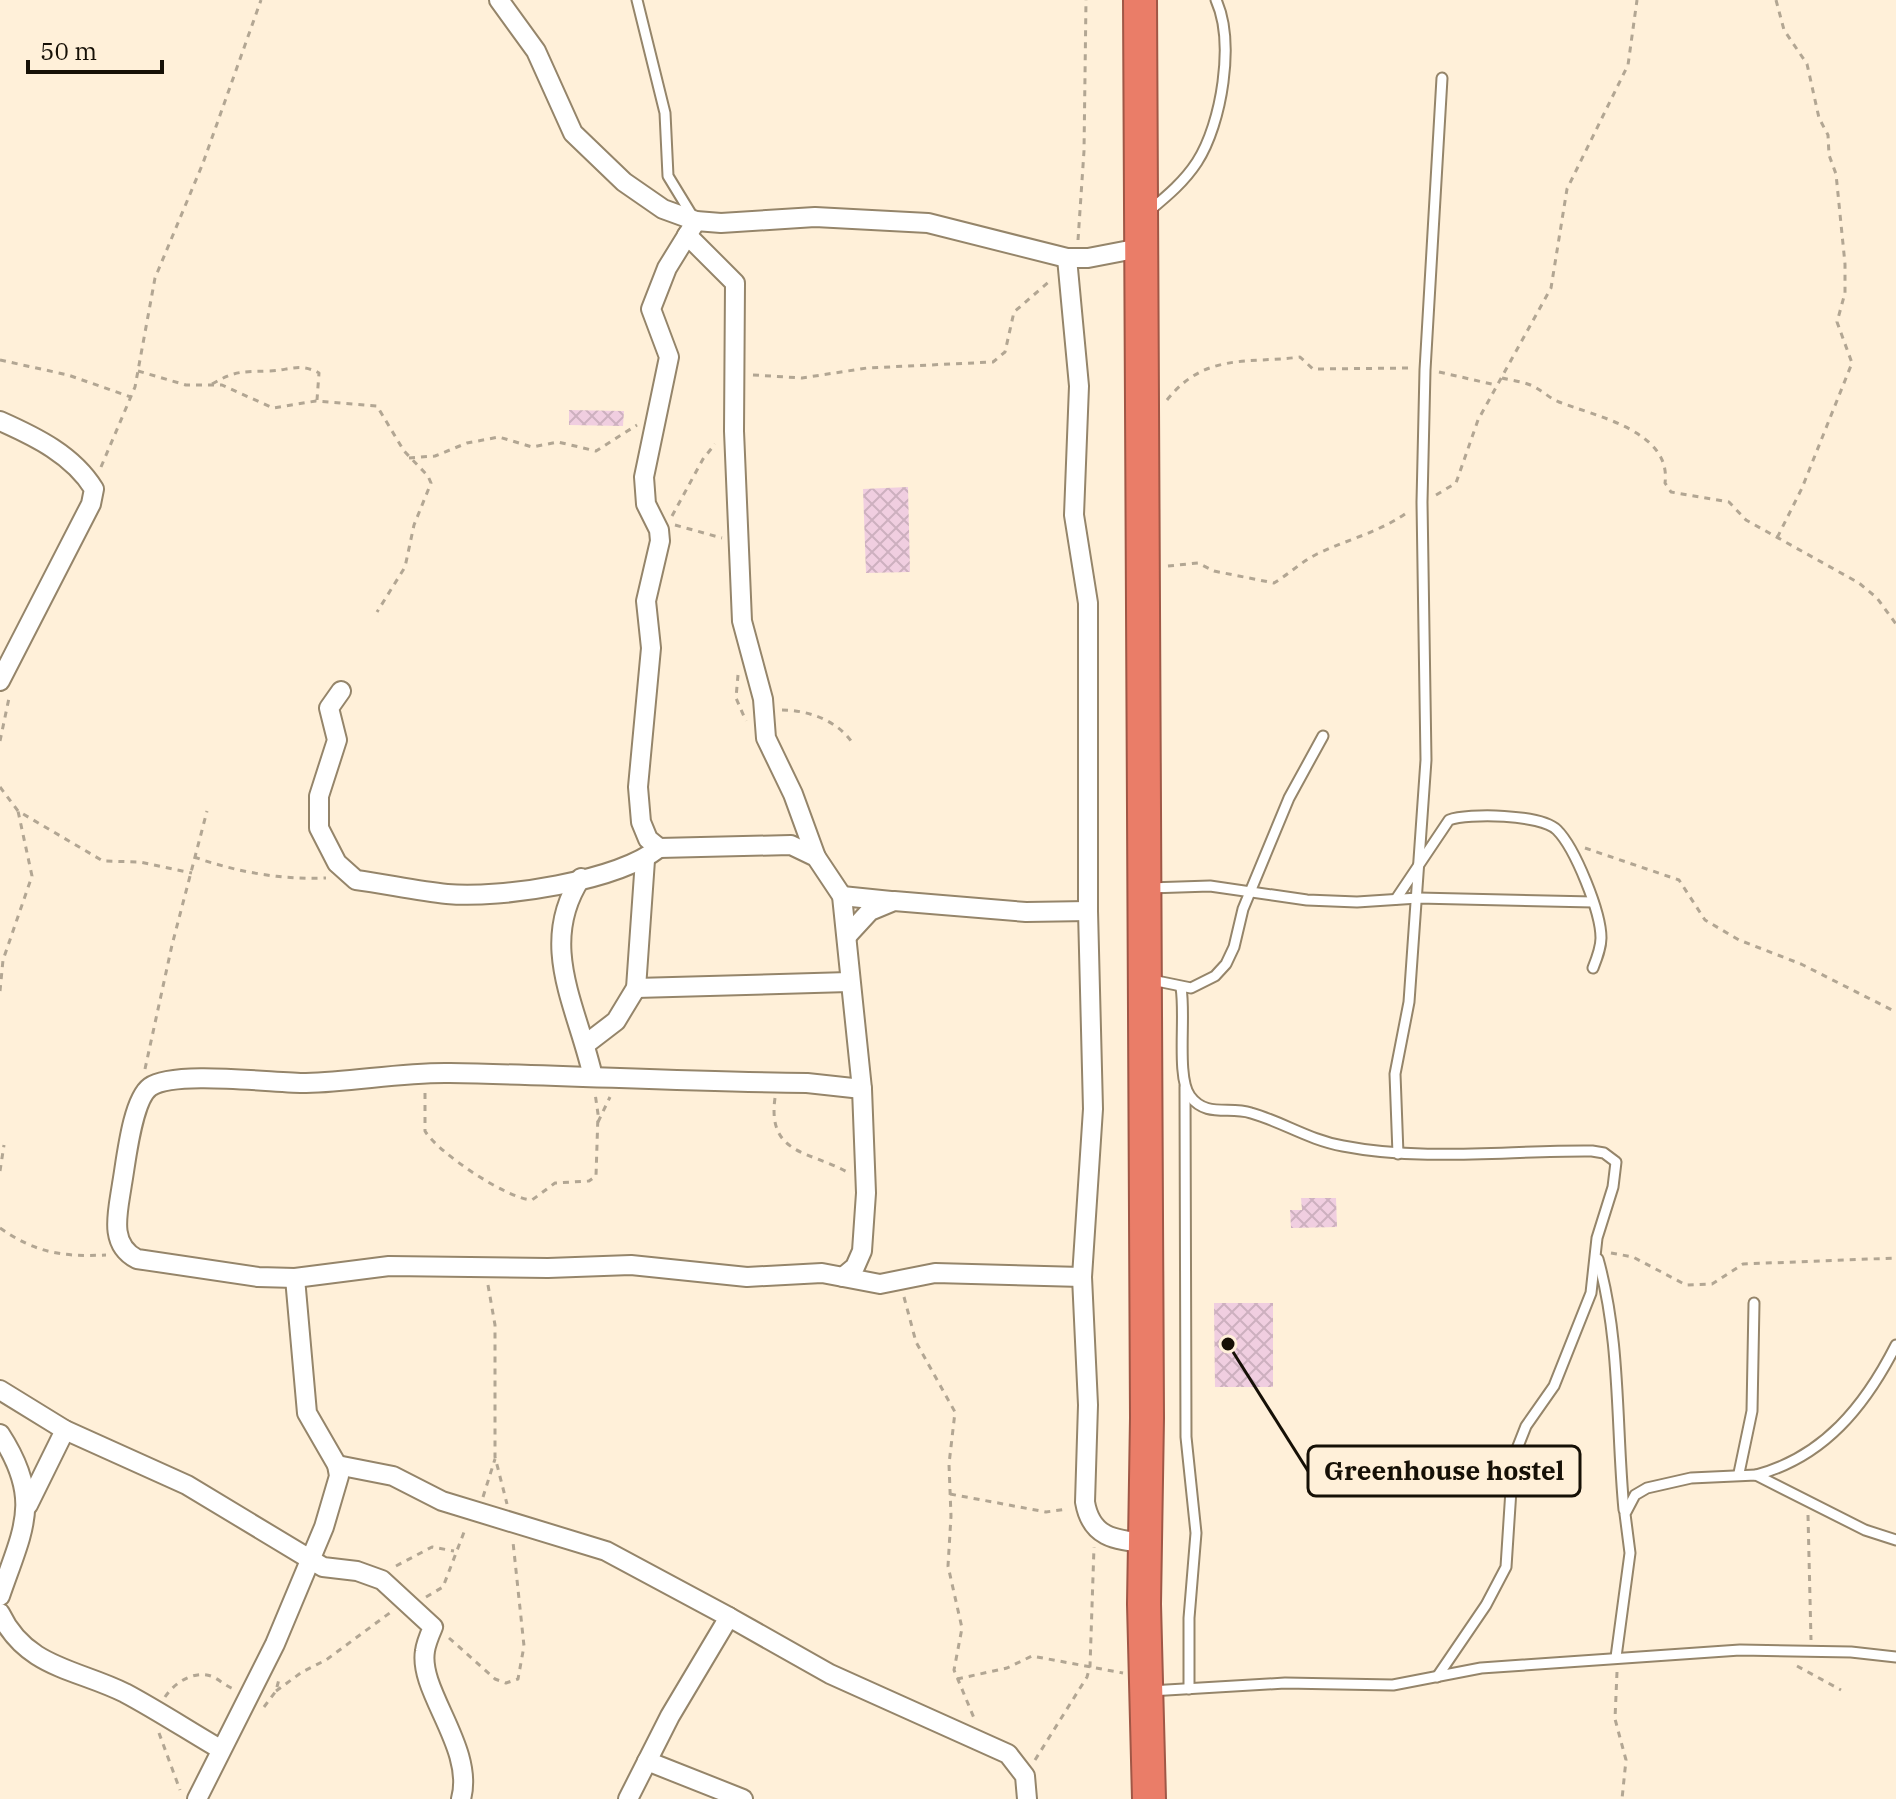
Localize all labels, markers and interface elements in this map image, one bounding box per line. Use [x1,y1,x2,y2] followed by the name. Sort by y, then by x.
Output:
[28,24,162,74] scale bar
[40,35,97,67] text: 50 m
[1308,1446,1580,1496] callout: Greenhouse hostel
[1324,1453,1564,1487] text: Greenhouse hostel

